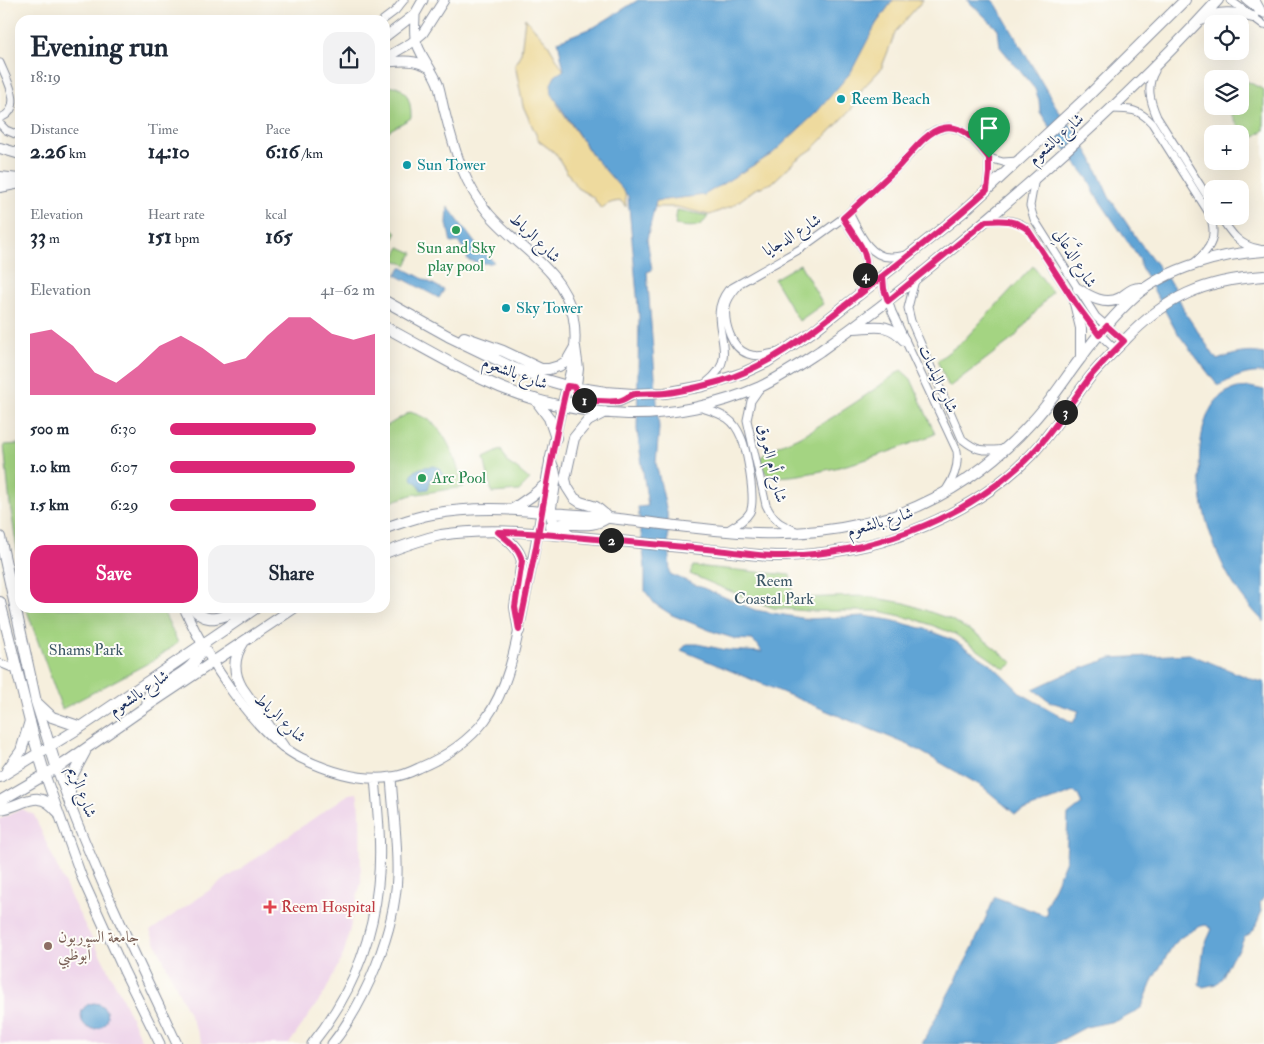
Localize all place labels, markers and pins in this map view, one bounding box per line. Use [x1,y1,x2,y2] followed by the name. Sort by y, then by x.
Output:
[851,89,931,109] place label: Reem Beach
[835,93,847,105] marker: Reem Beach
[968,107,1010,158] pin
[417,155,486,175] place label: Sun Tower
[401,159,413,171] marker: Sun Tower
[450,224,462,236] marker: Sun and Sky play pool
[417,238,496,277] place label: Sun and Sky play pool
[852,262,878,288] pin: 4
[516,298,583,318] place label: Sky Tower
[500,302,512,314] marker: Sky Tower
[572,388,596,412] pin: 1
[1052,400,1078,424] pin: 3
[431,468,486,488] place label: Arc Pool
[416,472,428,484] marker: Arc Pool
[598,528,624,552] pin: 2
[281,897,376,918] place label: Reem Hospital
[263,900,277,914] marker: Reem Hospital
[58,927,139,970] place label: جامعة السوربون أبوظبي
[42,940,54,952] marker: جامعة السوربون أبوظبي

